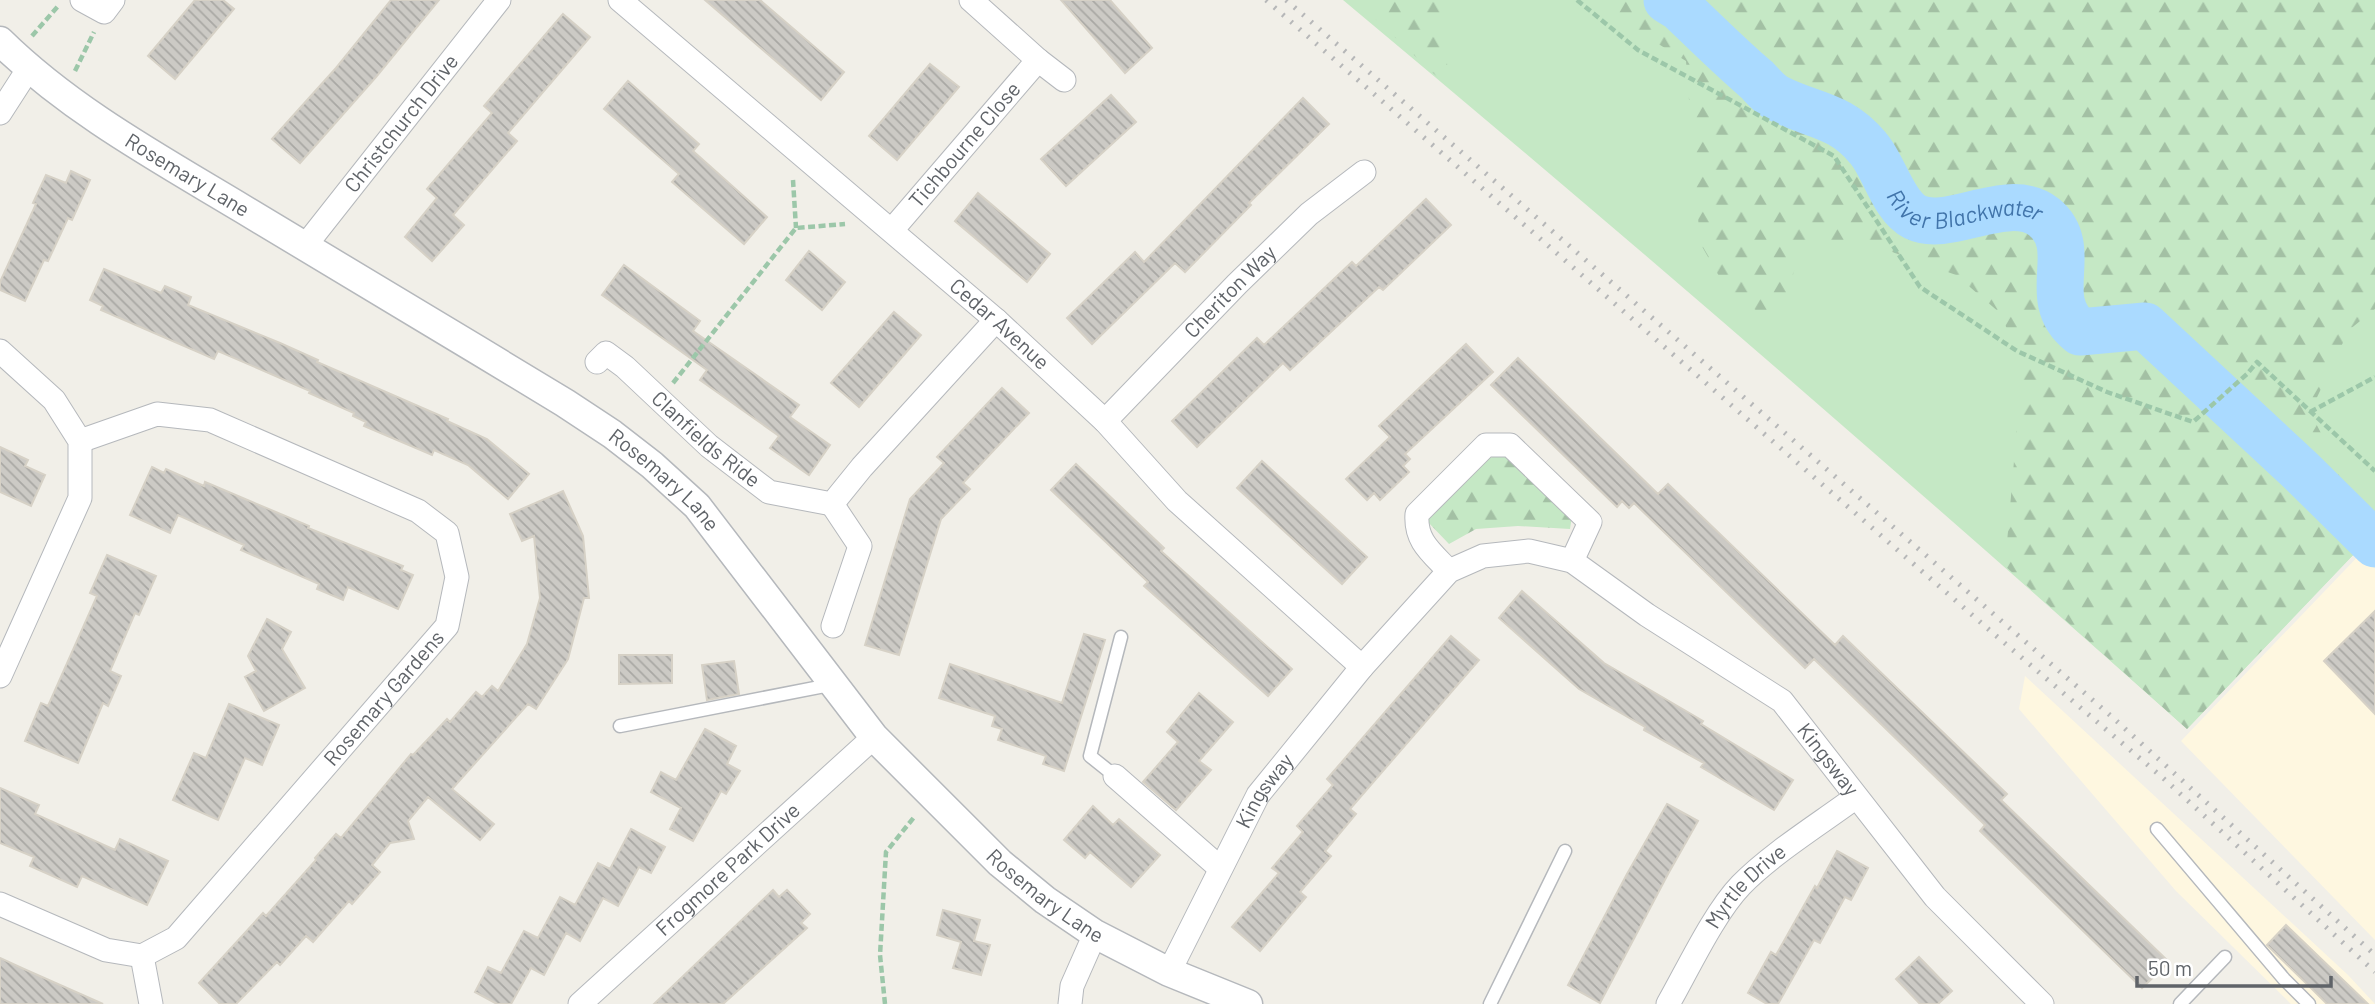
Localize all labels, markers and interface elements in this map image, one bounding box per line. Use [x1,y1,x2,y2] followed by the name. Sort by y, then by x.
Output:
[338,49,463,197] street label: Christchurch Drive
[903,76,1025,212] street label: Tichbourne Close
[121,127,255,221] street label: Rosemary Lane
[1881,184,2049,234] water label: River Blackwater
[1178,239,1281,342] street label: Cheriton Way
[945,272,1055,374] street label: Cedar Avenue
[647,385,766,492] street label: Clanfields Ride
[605,422,725,535] street label: Rosemary Lane
[318,625,449,770] street label: Rosemary Gardens
[1793,717,1865,800] street label: Kingsway
[1229,747,1298,832] street label: Kingsway
[650,797,804,940] street label: Frogmore Park Drive
[1699,838,1790,932] street label: Myrtle Drive
[982,843,1108,947] street label: Rosemary Lane
[2137,944,2331,988] scale bar
[2148,955,2192,980] text: 50 m

